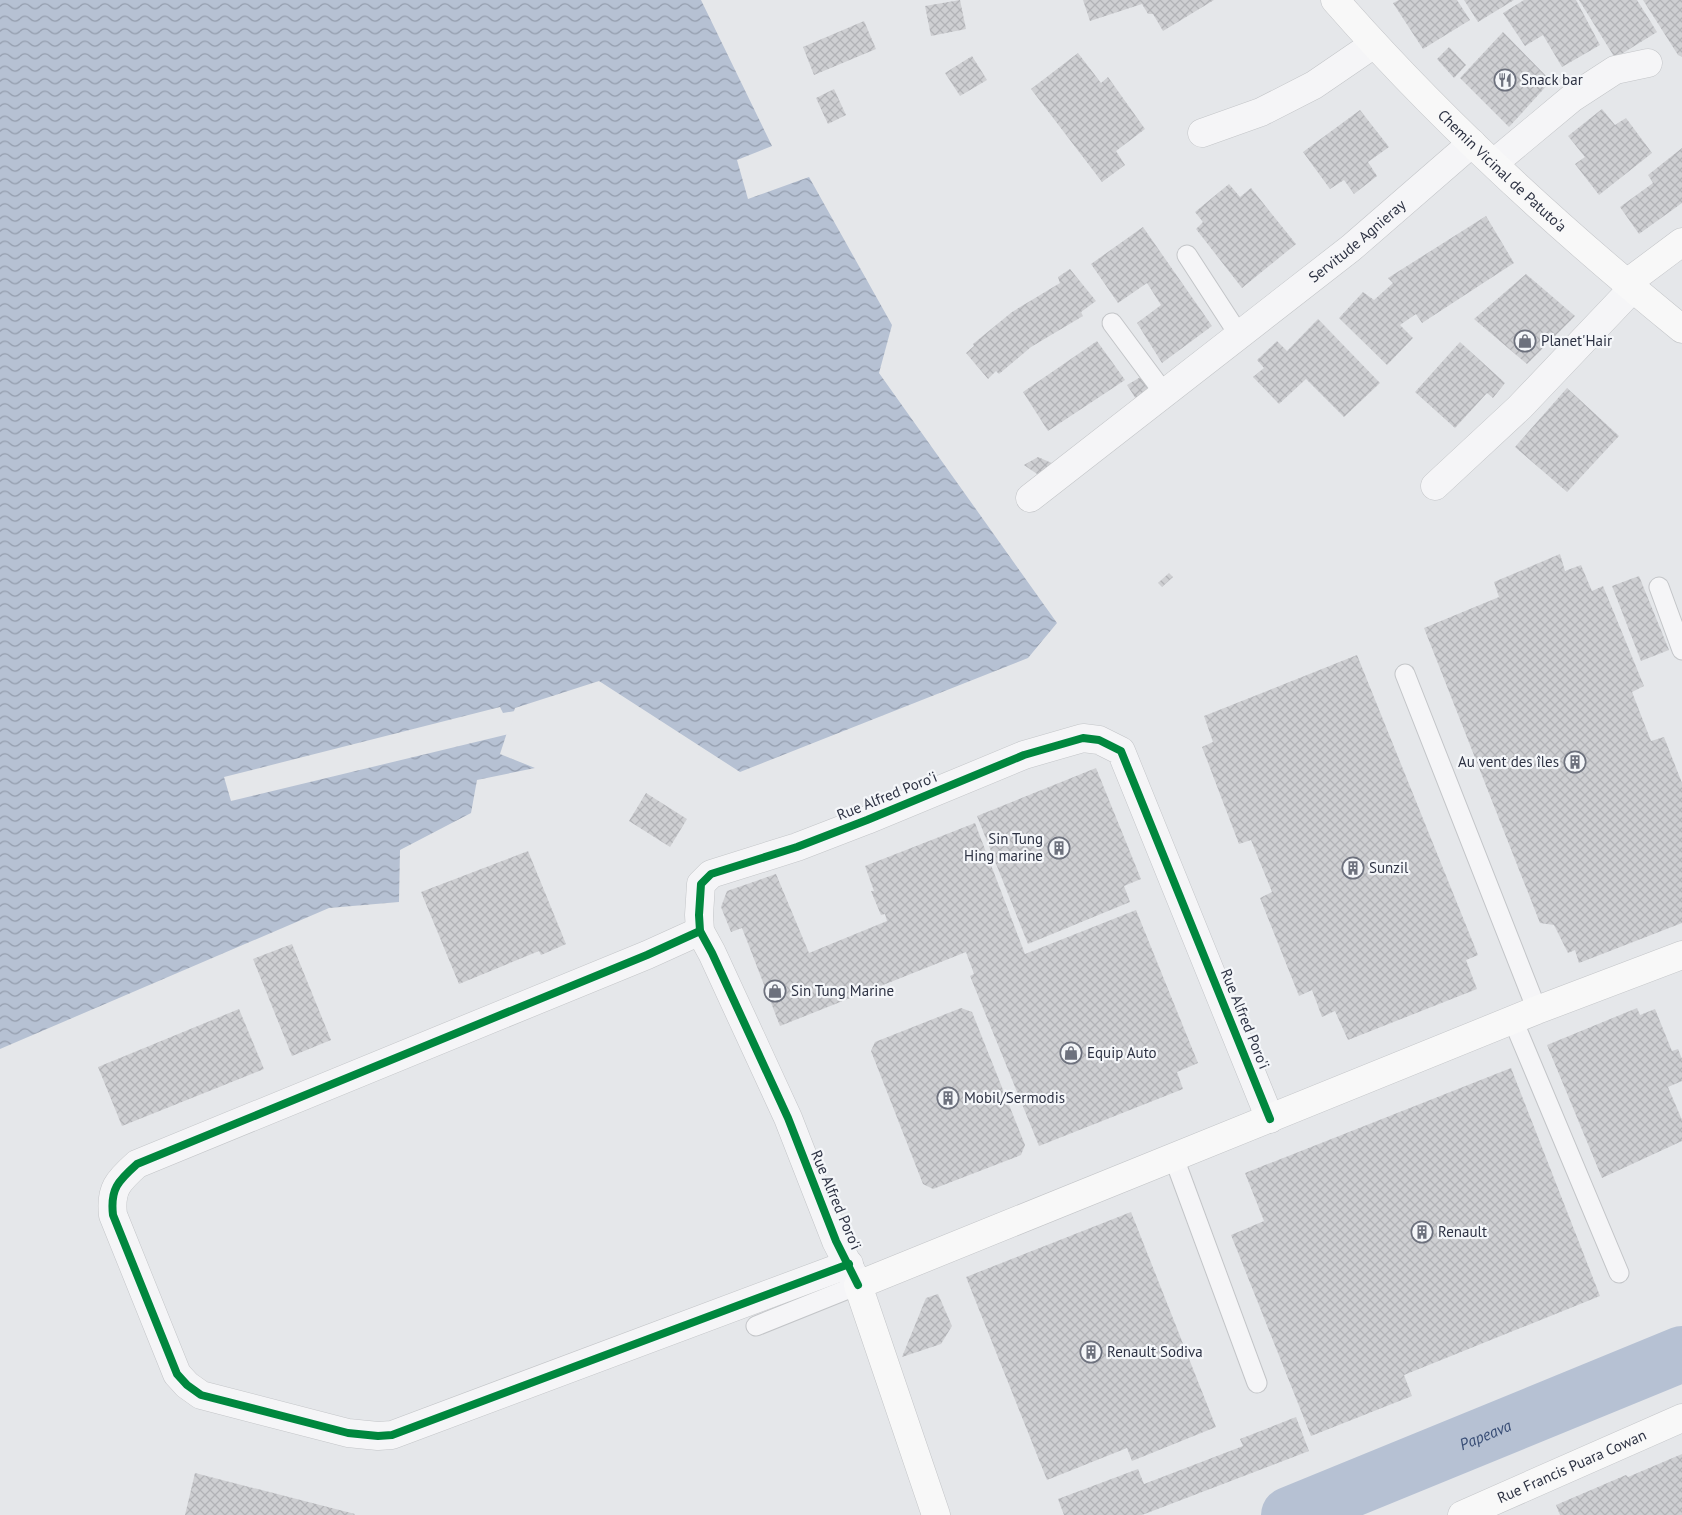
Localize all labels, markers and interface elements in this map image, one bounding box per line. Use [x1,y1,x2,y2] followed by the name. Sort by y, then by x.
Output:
[1493,68,1517,92] restaurant icon: Snack bar
[1521,70,1583,89] place label: Snack bar
[1434,105,1571,236] street label: Chemin Vicinal de Patuto'a
[1305,195,1409,287] street label: Servitude Agnieray
[1513,329,1537,353] shop icon: Planet'Hair
[1541,331,1612,350] place label: Planet'Hair
[1563,750,1587,774] building icon: Au vent des îles
[1458,752,1559,771] place label: Au vent des îles
[834,767,940,824] street label: Rue Alfred Poro'i
[964,829,1043,865] place label: Sin Tung Hing marine
[1047,836,1071,860] building icon: Sin Tung Hing marine
[1341,856,1365,880] building icon: Sunzil
[1369,858,1409,877] place label: Sunzil
[1217,966,1274,1072] street label: Rue Alfred Poro'i
[763,979,787,1003] shop icon: Sin Tung Marine
[791,981,894,1000] place label: Sin Tung Marine
[1059,1041,1083,1065] shop icon: Equip Auto
[1087,1043,1157,1062] place label: Equip Auto
[936,1086,960,1110] building icon: Mobil/Sermodis
[964,1088,1065,1107] place label: Mobil/Sermodis
[807,1147,866,1252] street label: Rue Alfred Poro'i
[1410,1220,1434,1244] building icon: Renault
[1438,1222,1487,1241] place label: Renault
[1079,1340,1103,1364] building icon: Renault Sodiva
[1107,1342,1203,1361] place label: Renault Sodiva
[1456,1415,1514,1454] water label: Papeava
[1494,1425,1649,1507] street label: Rue Francis Puara Cowan

